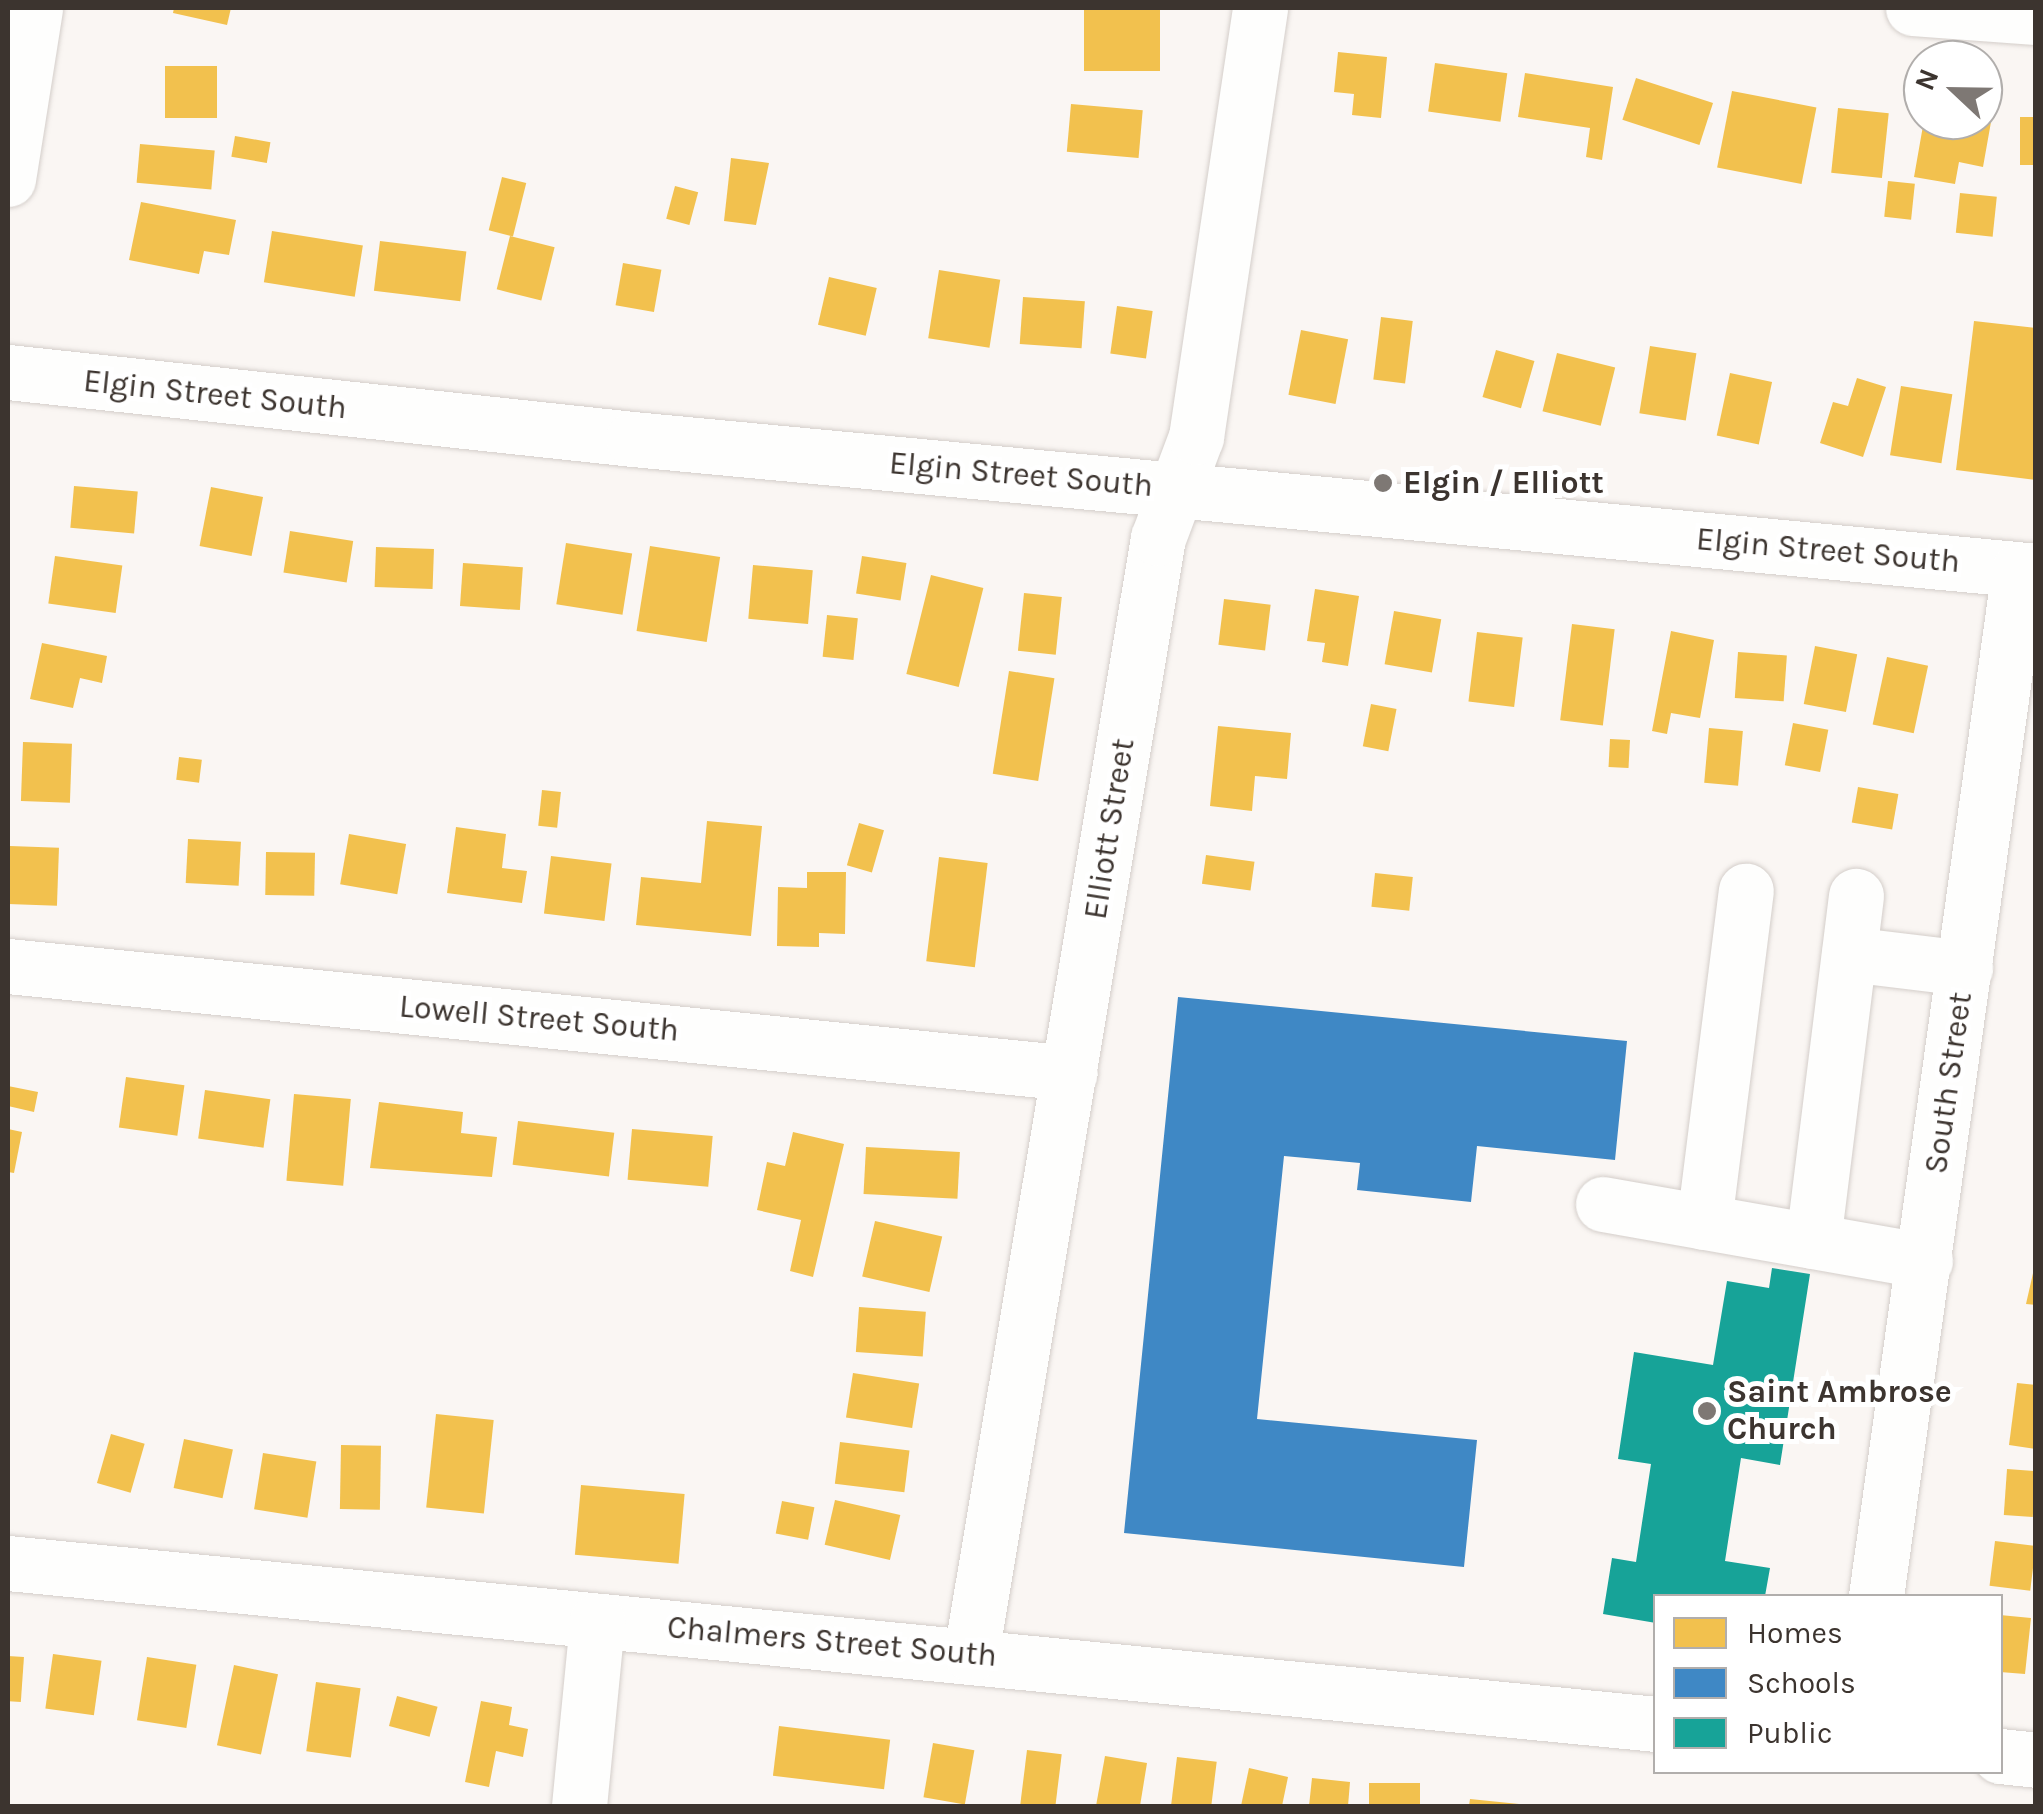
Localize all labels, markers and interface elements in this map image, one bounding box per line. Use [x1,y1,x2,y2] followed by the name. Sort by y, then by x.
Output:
[1903,40,2003,140] north arrow
[1908,64,1946,95] text: N
[81,362,349,428] street label: Elgin Street South
[888,444,1154,506] street label: Elgin Street South
[1403,464,1604,502] place label: Elgin / Elliott
[1372,472,1394,494] marker: Elgin / Elliott
[1695,520,1961,582] street label: Elgin Street South
[1077,736,1143,922] street label: Elliott Street
[398,988,680,1050] street label: Lowell Street South
[1917,990,1981,1176] street label: South Street
[1727,1374,1952,1449] place label: Saint Ambrose Church
[1696,1400,1718,1422] marker: Saint Ambrose Church
[1653,1594,2003,1774] legend
[666,1608,998,1676] street label: Chalmers Street South
[1747,1615,1843,1651] text: Homes
[1747,1665,1856,1701] text: Schools
[1747,1715,1832,1751] text: Public

